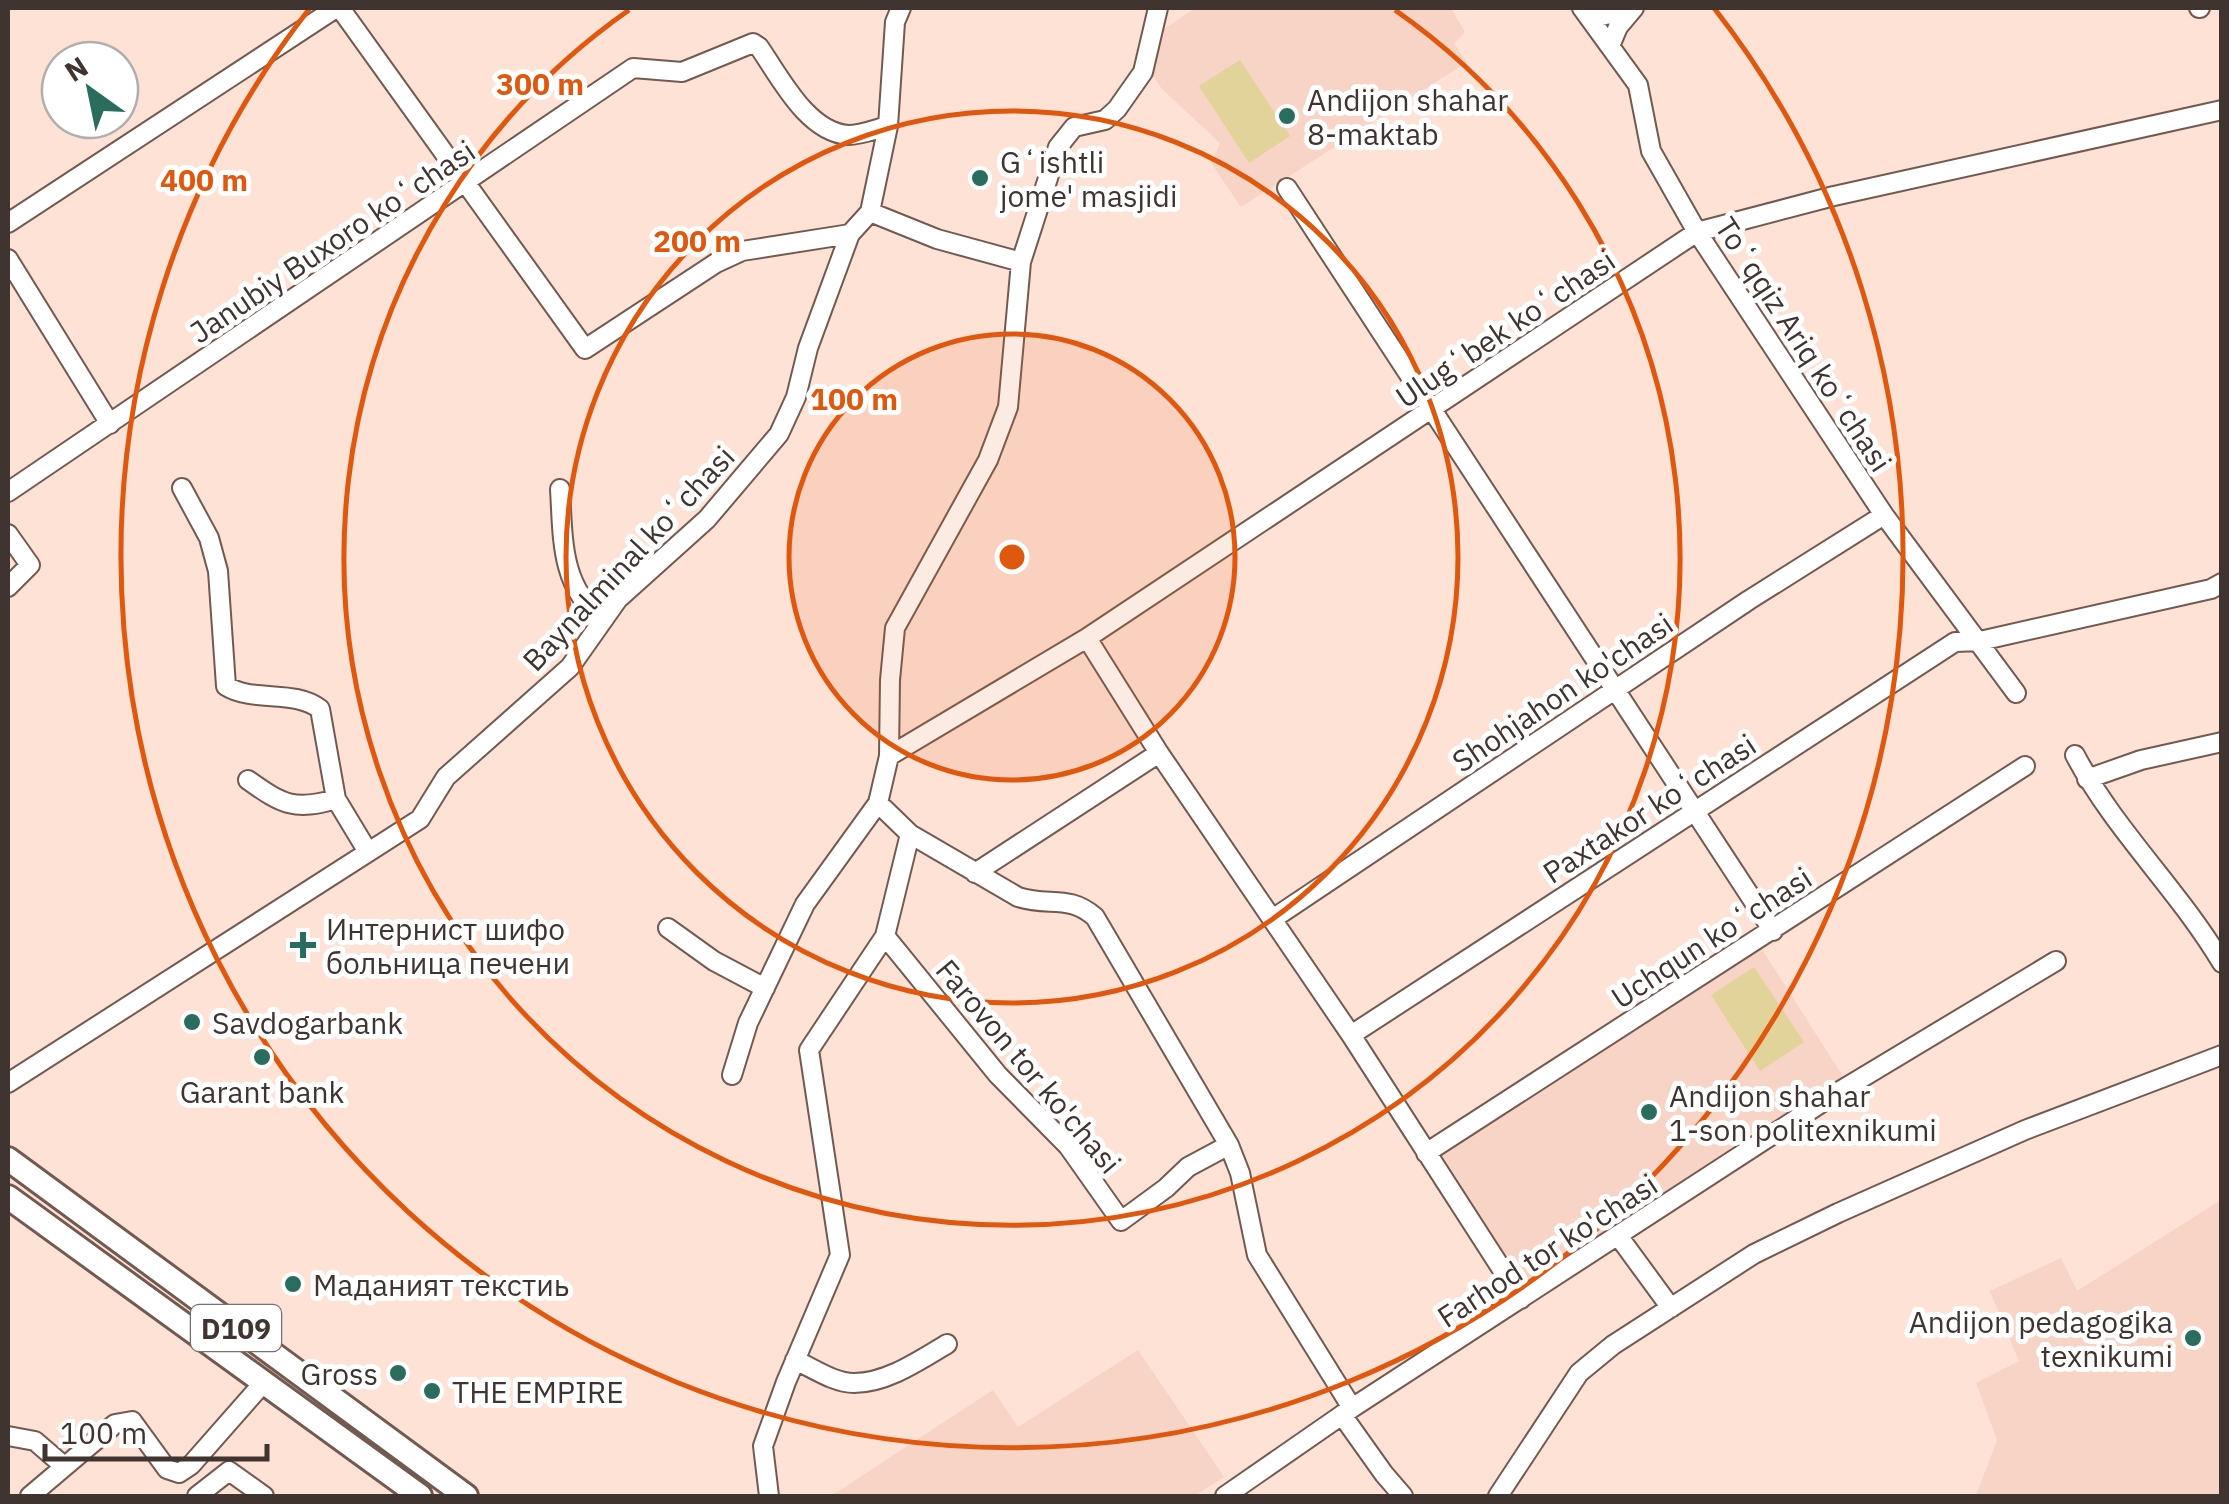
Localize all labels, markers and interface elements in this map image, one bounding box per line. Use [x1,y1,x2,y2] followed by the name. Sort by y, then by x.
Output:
[40,40,140,140] north arrow
[58,48,95,90] text: N
[496,64,584,103] text: 300 m
[1307,80,1508,153] place label: Andijon shahar 8-maktab
[1276,105,1298,127] marker: Andijon shahar 8-maktab
[182,131,482,351] street label: Janubiy Buxoro koʻchasi
[1000,142,1177,215] place label: Gʻishtli jome' masjidi
[160,160,248,199] text: 400 m
[969,167,991,189] marker: Gʻishtli jome' masjidi
[1707,209,1901,479] street label: Toʻqqiz Ariq koʻchasi
[653,221,741,260] text: 200 m
[1388,240,1622,416] street label: Ulugʻbek koʻchasi
[810,379,898,418] text: 100 m
[513,437,743,679] street label: Baynalminal koʻchasi
[994,539,1030,575] centre of rings
[1444,604,1680,780] street label: Shohjahon ko'chasi
[1535,725,1763,891] street label: Paxtakor koʻchasi
[1603,858,1819,1016] street label: Uchqun koʻchasi
[326,909,570,982] place label: Интернист шифо больница печени
[290,932,316,958] marker: Интернист шифо больница печени
[928,951,1130,1181] street label: Farovon tor ko'chasi
[212,1003,403,1042] place label: Savdogarbank
[181,1011,203,1033] marker: Savdogarbank
[251,1046,273,1068] marker: Garant bank
[180,1072,345,1111] place label: Garant bank
[1669,1076,1937,1149] place label: Andijon shahar 1-son politexnikumi
[1638,1101,1660,1123] marker: Andijon shahar 1-son politexnikumi
[1430,1164,1664,1336] street label: Farhod tor ko'chasi
[313,1265,569,1304] place label: Маданият текстиь
[282,1273,304,1295] marker: Маданият текстиь
[1909,1302,2173,1375] place label: Andijon pedagogika texnikumi
[191,1305,281,1351] road number: D109
[2182,1327,2204,1349] marker: Andijon pedagogika texnikumi
[300,1354,378,1393] place label: Gross
[387,1362,409,1384] marker: Gross
[452,1372,624,1411] place label: THE EMPIRE
[421,1380,443,1402] marker: THE EMPIRE
[45,1399,268,1461] scale bar
[60,1413,147,1452] text: 100 m

